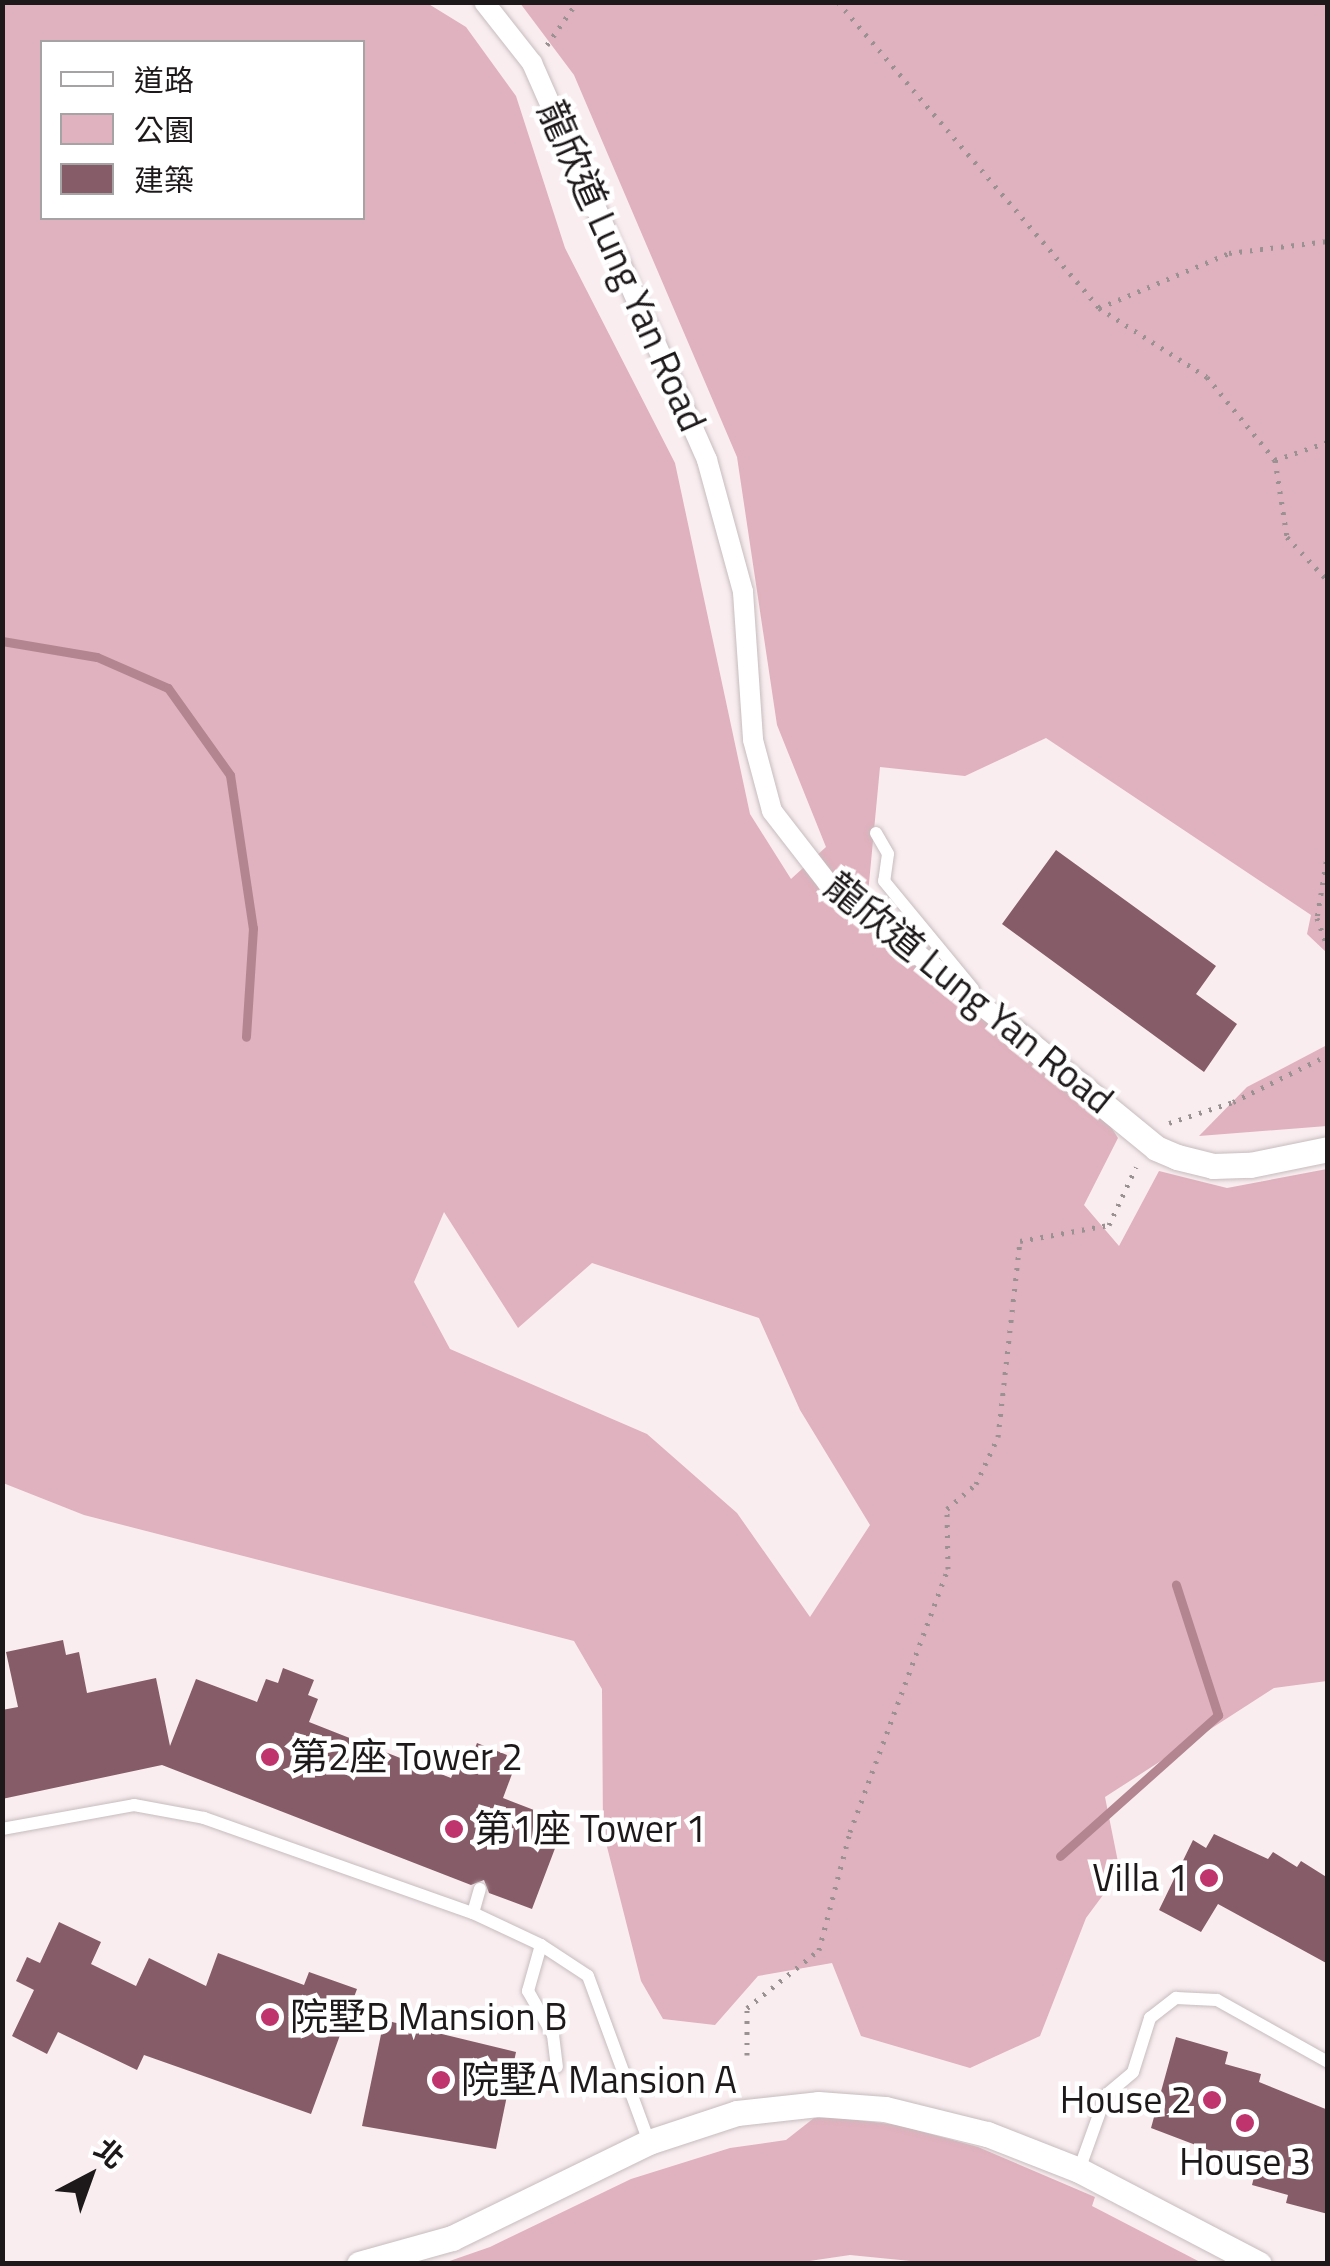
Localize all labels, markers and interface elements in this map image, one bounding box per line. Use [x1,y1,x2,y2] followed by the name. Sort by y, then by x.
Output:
[40,40,365,220] legend
[134,57,194,103] text: 道路
[529,94,715,438] street label: 龍欣道 Lung Yan Road
[134,107,194,153] text: 公園
[134,157,194,203] text: 建築
[816,863,1122,1123] street label: 龍欣道 Lung Yan Road
[290,1734,523,1780] place label: 第2座 Tower 2
[259,1746,281,1768] marker: 第2座 Tower 2
[474,1806,707,1852] place label: 第1座 Tower 1
[443,1818,465,1840] marker: 第1座 Tower 1
[1092,1855,1189,1901] place label: Villa 1
[1198,1867,1220,1889] marker: Villa 1
[290,1994,567,2040] place label: 院墅B Mansion B
[259,2006,281,2028] marker: 院墅B Mansion B
[461,2057,737,2103] place label: 院墅A Mansion A
[430,2069,452,2091] marker: 院墅A Mansion A
[1060,2077,1192,2123] place label: House 2
[1201,2089,1223,2111] marker: House 2
[1234,2112,1256,2134] marker: House 3
[40,2126,140,2226] north arrow
[85,2128,135,2178] text: 北
[1179,2139,1311,2185] place label: House 3

